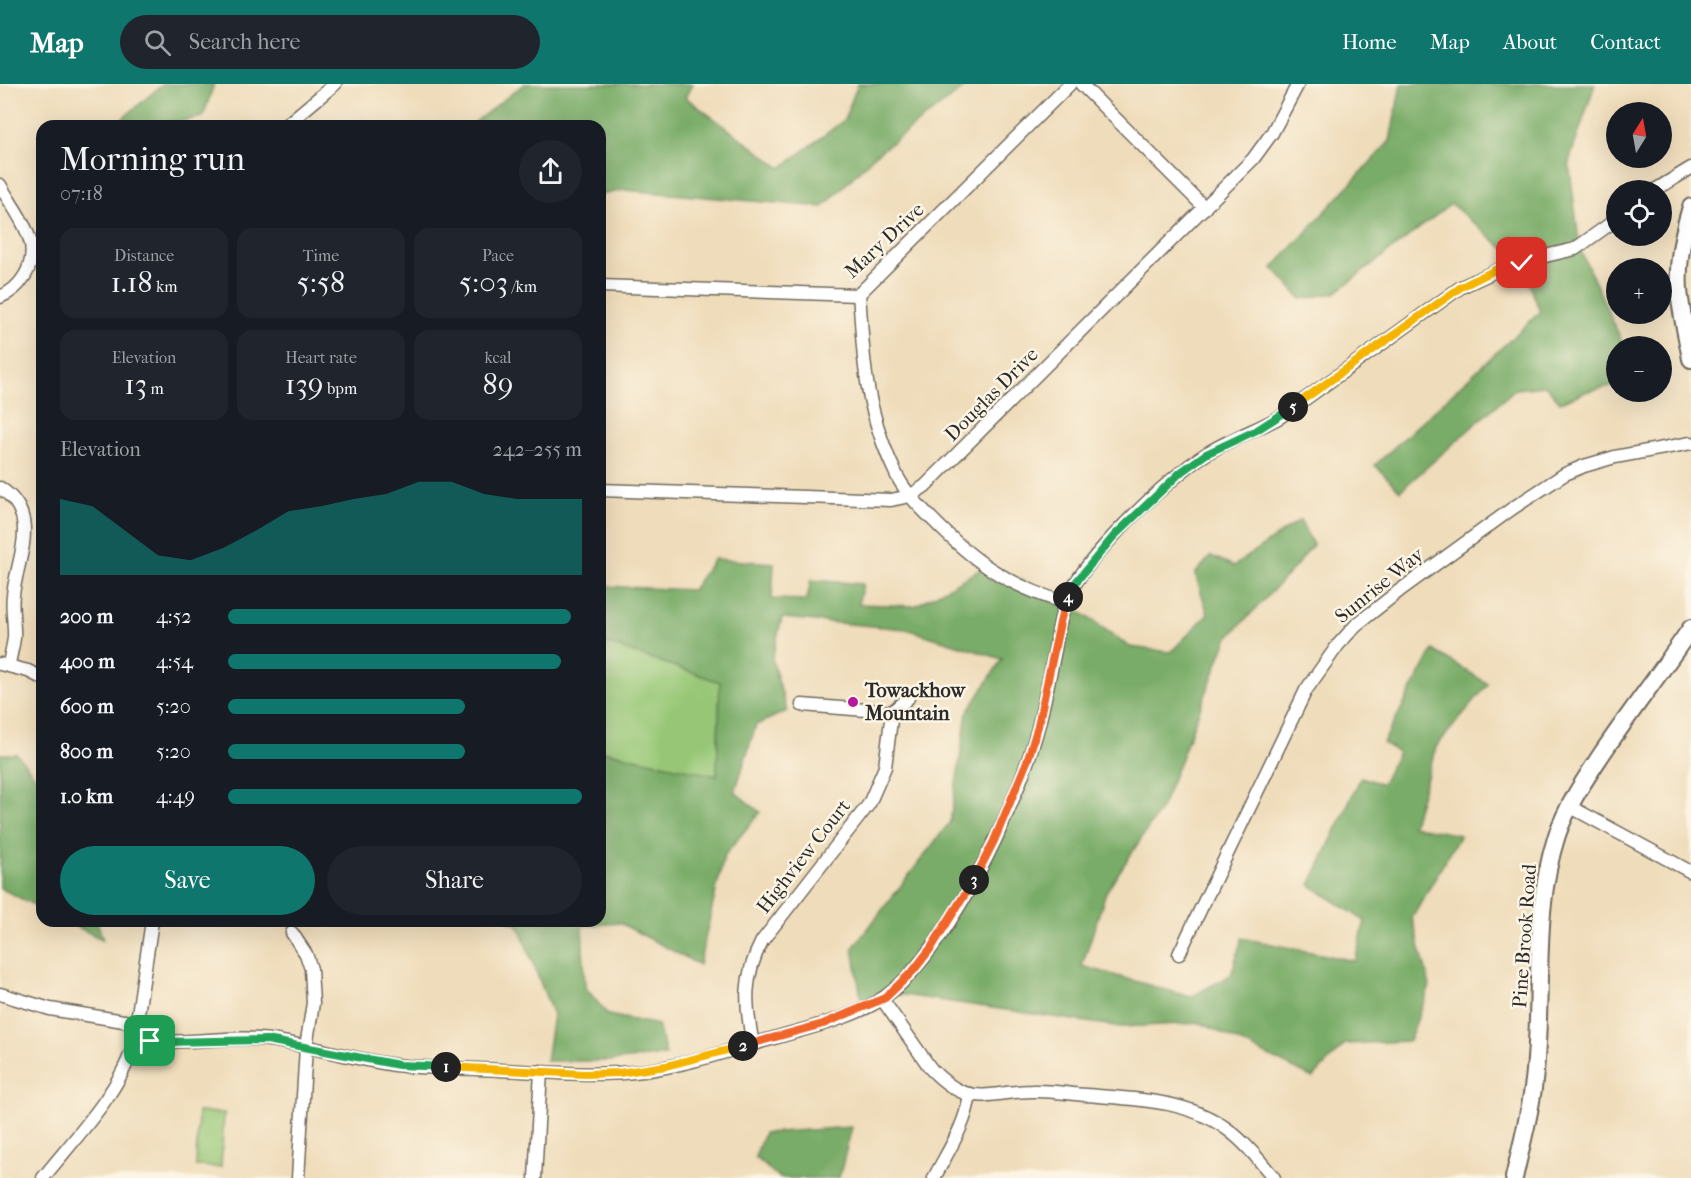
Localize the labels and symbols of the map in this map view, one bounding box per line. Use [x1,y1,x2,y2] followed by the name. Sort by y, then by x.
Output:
[1606,102,1672,168] north arrow
[840,198,929,283] street label: Mary Drive
[1496,237,1547,288] pin
[940,343,1043,446] street label: Douglas Drive
[1278,392,1308,422] pin: 5
[1330,542,1429,628] street label: Sunrise Way
[1053,582,1083,612] pin: 4
[864,679,966,725] place label: Towackhow Mountain
[846,695,860,709] marker: Towackhow Mountain
[752,795,855,918] street label: Highview Court
[1508,862,1541,1009] street label: Pine Brook Road
[959,865,989,895] pin: 3
[124,1015,175,1066] pin
[728,1031,758,1061] pin: 2
[431,1052,461,1082] pin: 1

